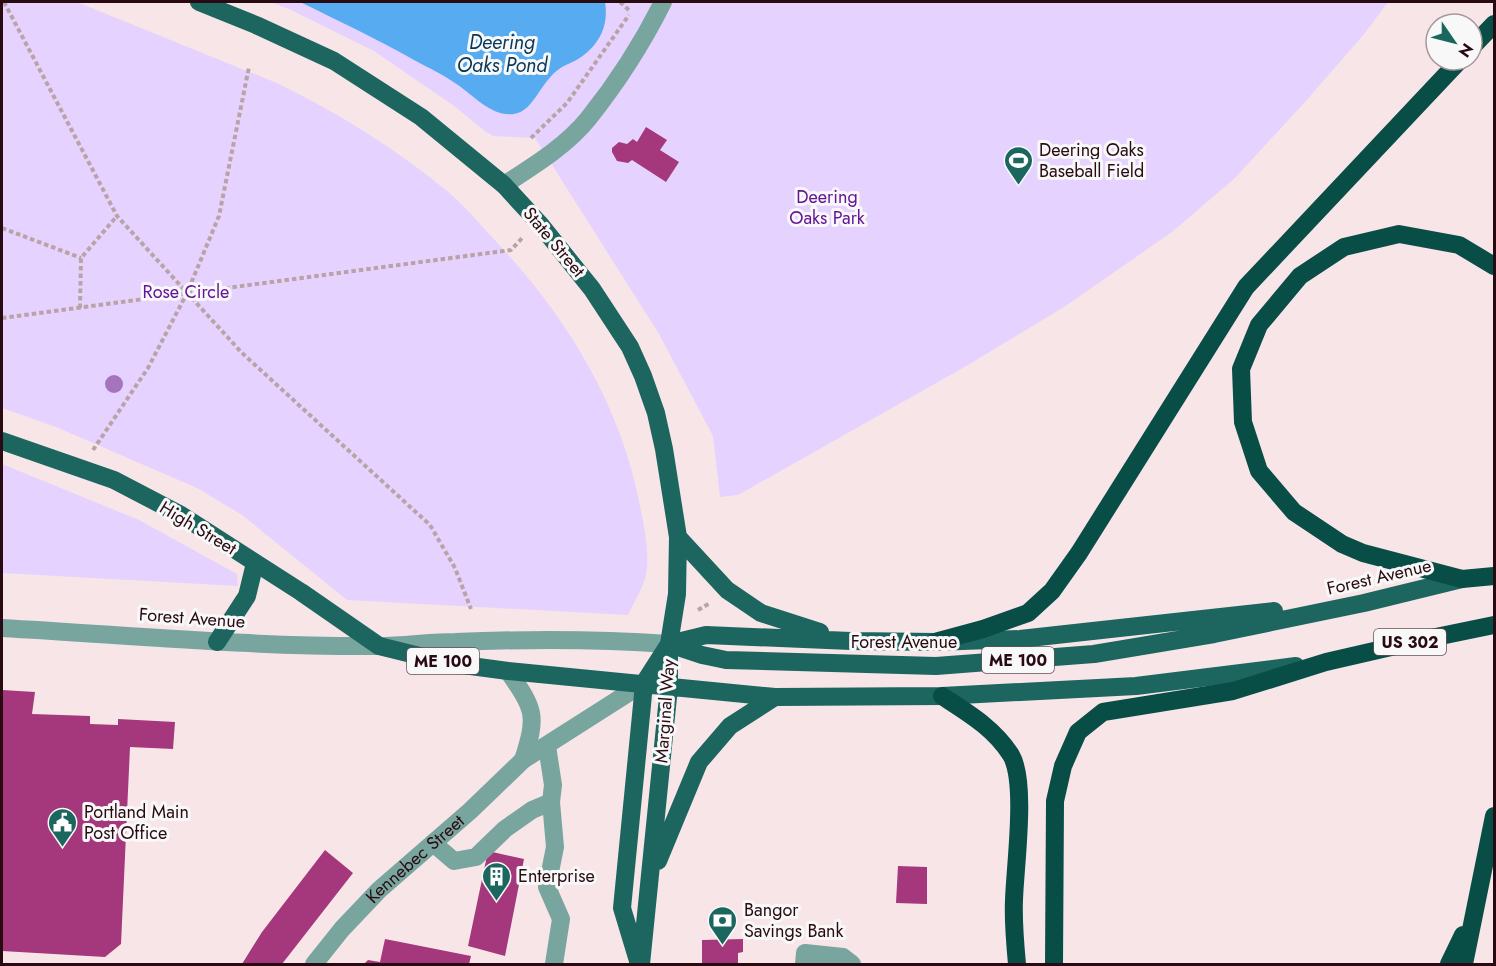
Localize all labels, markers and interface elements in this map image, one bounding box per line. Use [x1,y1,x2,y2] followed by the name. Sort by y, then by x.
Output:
[1424,12,1484,72] north arrow
[457,28,548,80] water label: Deering Oaks Pond
[1453,39,1479,62] text: N
[1039,137,1144,184] place label: Deering Oaks Baseball Field
[1002,144,1034,186] sports icon: Deering Oaks Baseball Field
[789,184,865,231] park label: Deering Oaks Park
[517,201,592,283] street label: State Street
[143,279,229,305] park label: Rose Circle
[155,495,242,562] street label: High Street
[1324,552,1434,602] street label: Forest Avenue
[138,601,246,635] street label: Forest Avenue
[851,629,957,655] street label: Forest Avenue
[1374,629,1446,655] road number: US 302
[982,647,1054,673] road number: ME 100
[407,648,479,674] road number: ME 100
[648,658,682,764] street label: Marginal Way
[84,799,189,846] place label: Portland Main Post Office
[47,806,79,848] public building icon: Portland Main Post Office
[360,808,471,909] street label: Kennebec Street
[481,860,513,902] building icon: Enterprise
[518,863,595,889] place label: Enterprise
[744,897,844,944] place label: Bangor Savings Bank
[707,904,739,946] bank icon: Bangor Savings Bank

